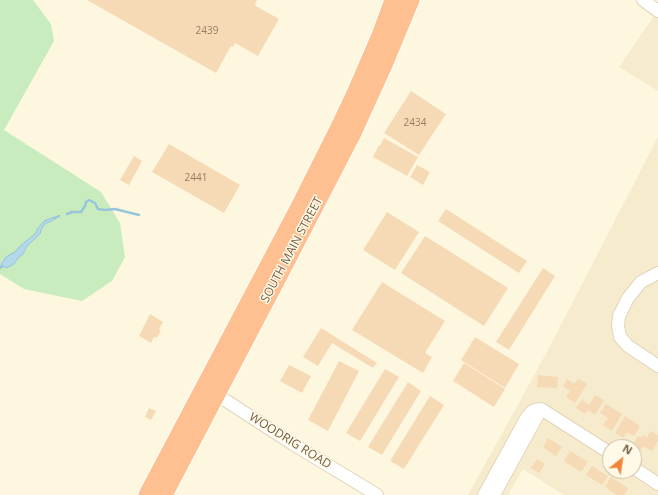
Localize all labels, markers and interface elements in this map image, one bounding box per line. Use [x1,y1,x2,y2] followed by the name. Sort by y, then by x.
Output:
[196,25,218,37] house number: 2439
[404,117,426,129] house number: 2434
[185,172,207,184] house number: 2441
[258,195,326,305] street label: SOUTH MAIN STREET
[246,410,334,472] street label: WOODRIG ROAD
[602,439,642,479] north arrow
[620,440,635,458] text: N

